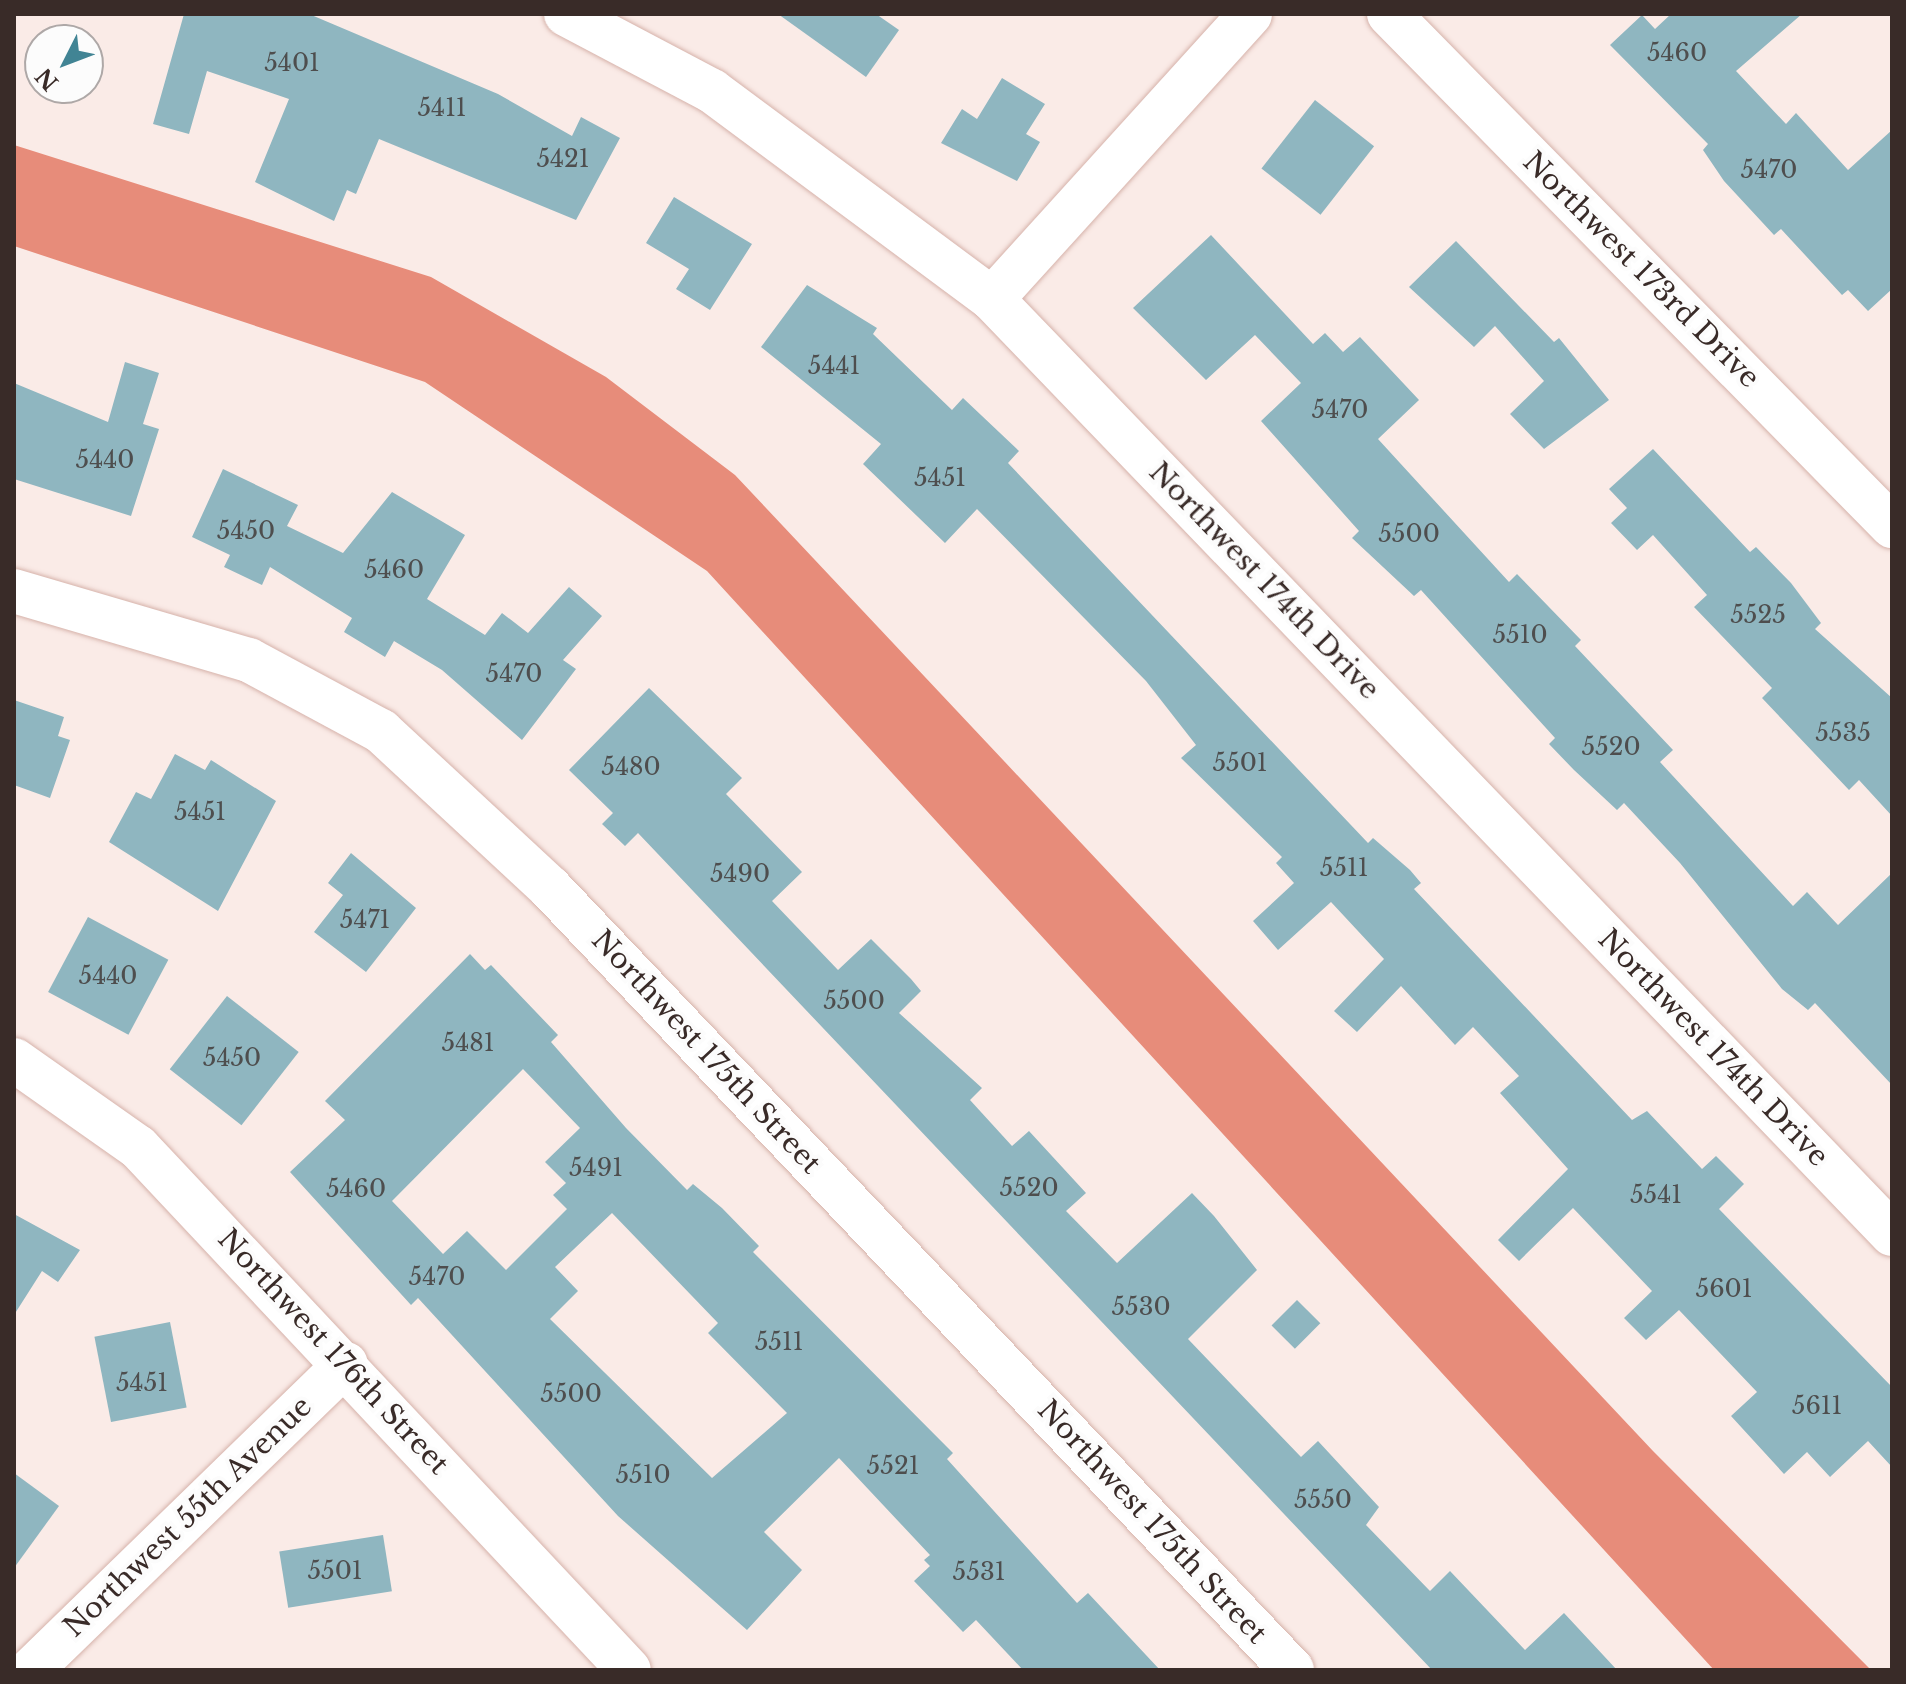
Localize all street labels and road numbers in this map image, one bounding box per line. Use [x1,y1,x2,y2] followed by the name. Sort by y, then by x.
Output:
[1516,145,1766,395] street label: Northwest 173rd Drive
[1142,456,1386,706] street label: Northwest 174th Drive
[585,923,827,1181] street label: Northwest 175th Street
[1591,923,1835,1173] street label: Northwest 174th Drive
[211,1223,455,1481] street label: Northwest 176th Street
[57,1389,319,1645] street label: Northwest 55th Avenue
[1031,1393,1273,1651] street label: Northwest 175th Street

